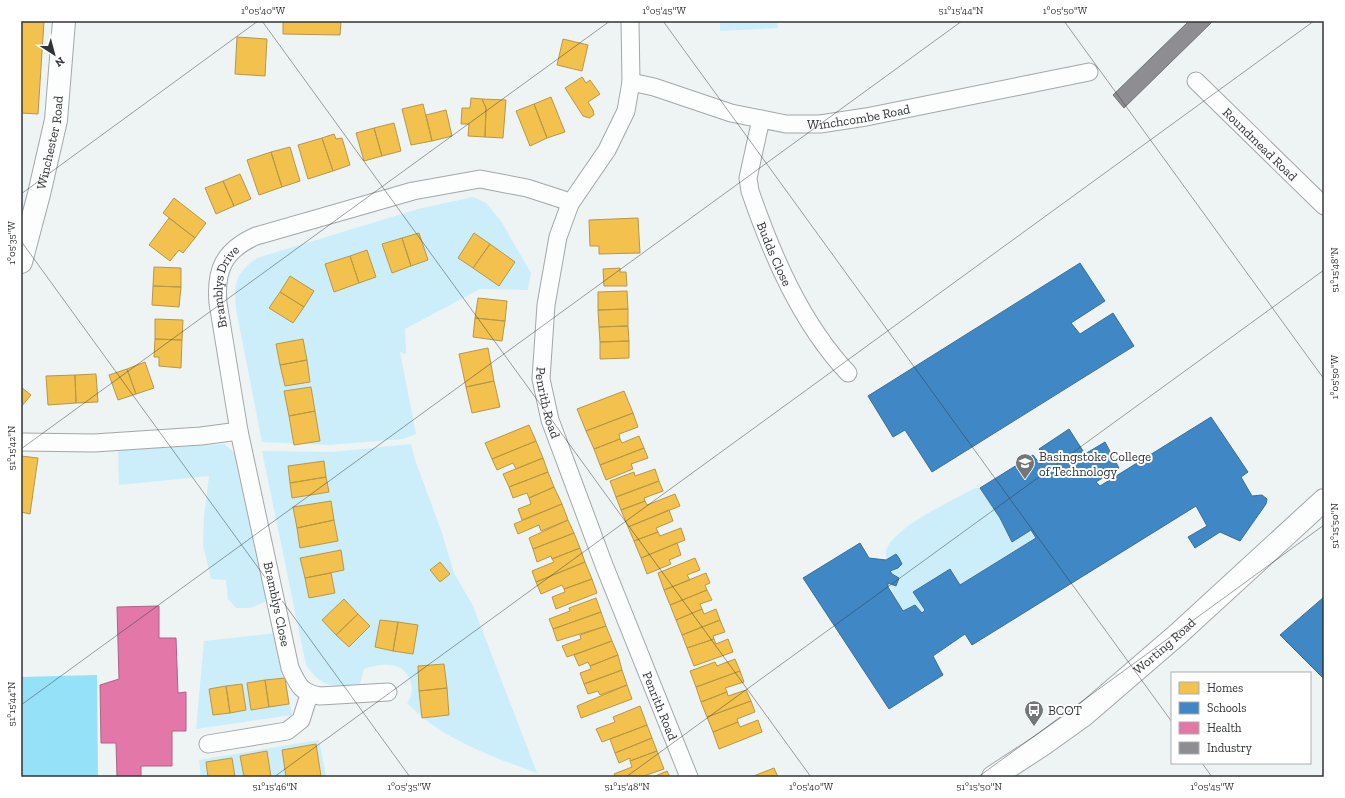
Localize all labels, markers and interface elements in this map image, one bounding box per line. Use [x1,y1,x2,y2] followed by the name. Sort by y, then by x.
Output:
[241,5,286,17] text: 1°05'40"W
[642,5,686,17] text: 1°05'45"W
[939,5,984,17] text: 51°15'44"N
[1043,5,1088,17] text: 1°05'50"W
[34,34,74,74] north arrow
[52,54,67,70] text: N
[33,95,65,191] street label: Winchester Road
[807,101,911,132] street label: Winchcombe Road
[1220,104,1301,184] street label: Roundmead Road
[754,220,795,288] street label: Budds Close
[6,221,18,265] text: 1°05'35"W
[210,242,242,329] street label: Bramblys Drive
[1329,247,1341,293] text: 51°15'48"N
[1329,354,1341,399] text: 1°05'50"W
[533,367,564,440] street label: Penrith Road
[6,425,18,470] text: 51°15'42"N
[1039,449,1151,479] place label: Basingstoke College of Technology
[1014,452,1036,480] school or university icon: Basingstoke College of Technology
[1329,503,1341,549] text: 51°15'50"N
[261,560,293,648] street label: Bramblys Close
[1130,615,1198,677] street label: Worting Road
[640,669,681,742] street label: Penrith Road
[1171,672,1311,764] legend
[6,681,18,726] text: 51°15'44"N
[1207,681,1243,695] text: Homes
[1023,699,1045,727] bus stop icon: BCOT
[1207,701,1246,715] text: Schools
[1048,703,1082,718] place label: BCOT
[1207,721,1242,735] text: Health
[1207,741,1253,755] text: Industry
[252,781,298,793] text: 51°15'46"N
[387,781,431,793] text: 1°05'35"W
[604,781,650,793] text: 51°15'48"N
[789,781,834,793] text: 1°05'40"W
[956,781,1002,793] text: 51°15'50"N
[1190,781,1234,793] text: 1°05'45"W

